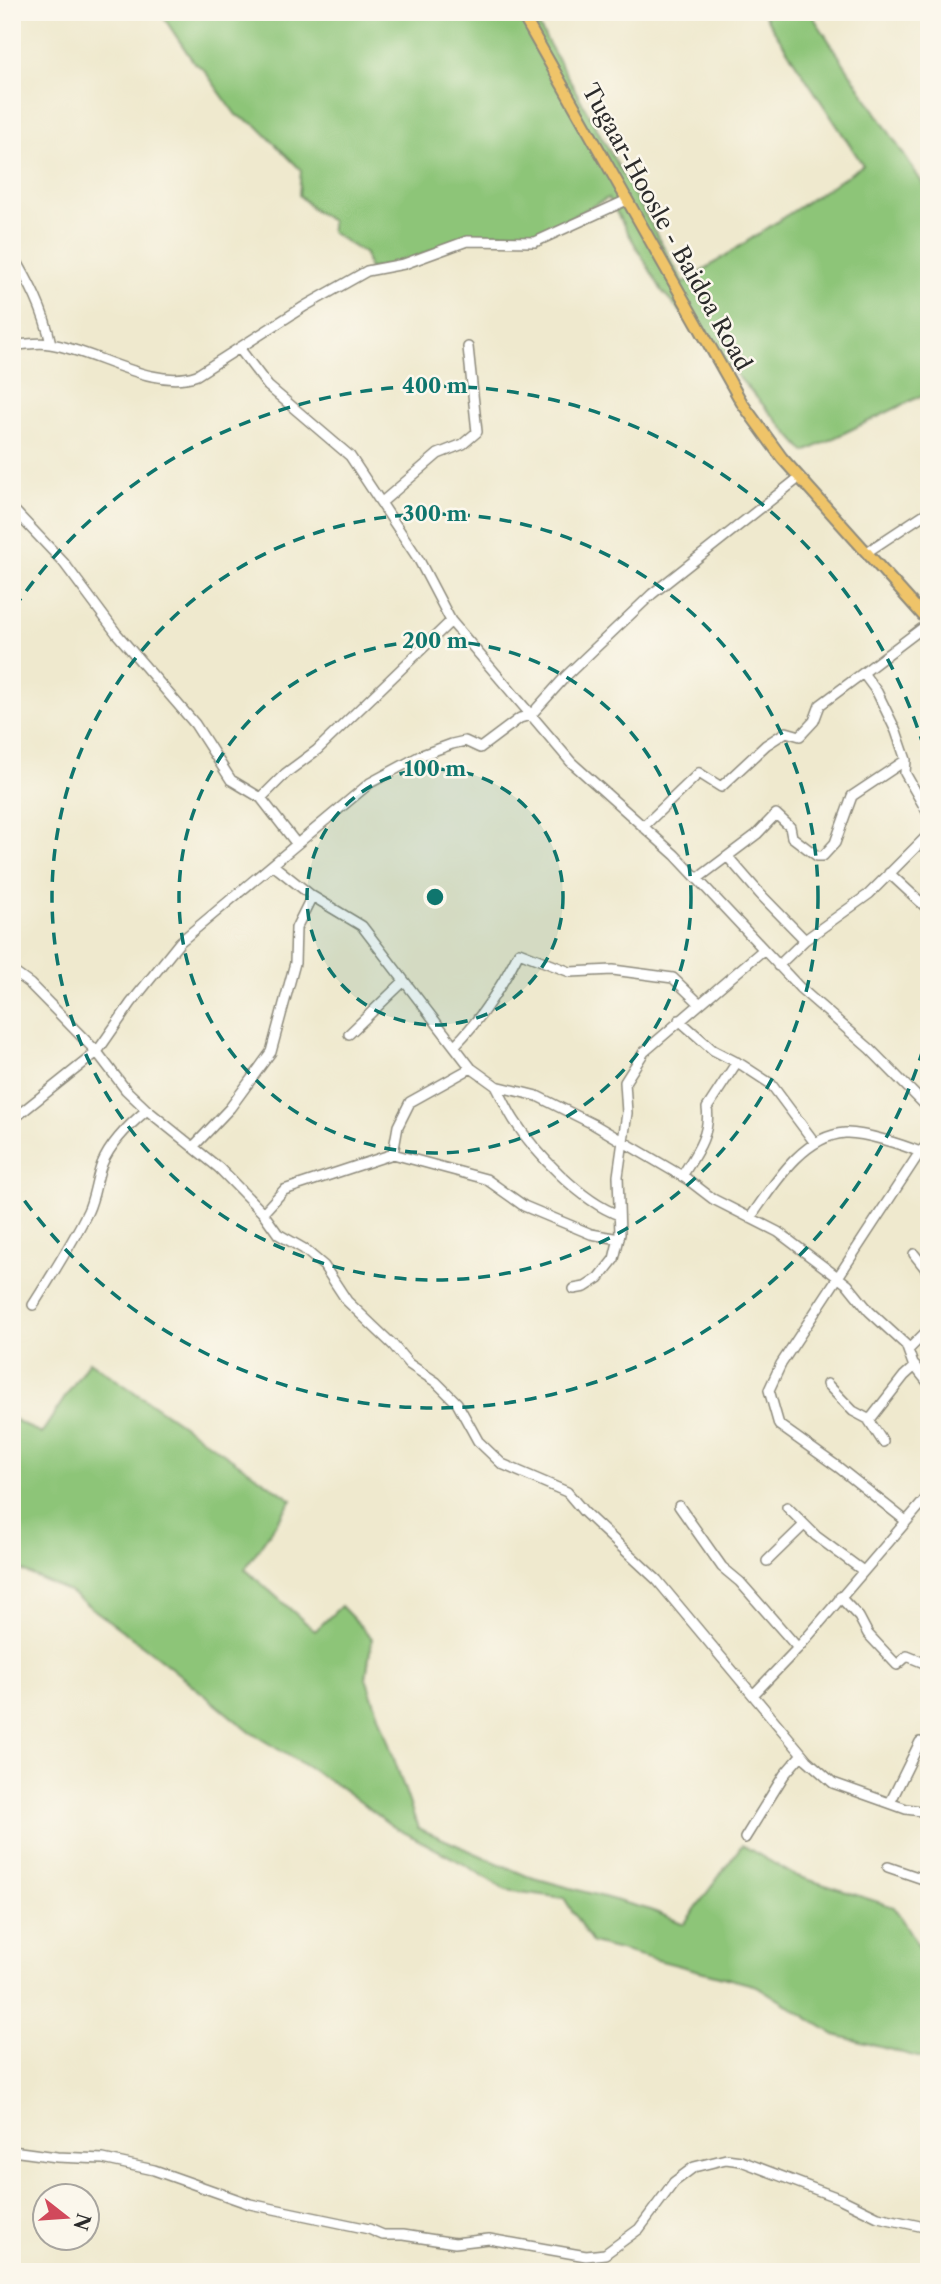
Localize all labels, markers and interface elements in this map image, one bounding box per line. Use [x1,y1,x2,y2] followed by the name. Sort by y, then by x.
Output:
[576,78,758,376] street label: Tugaar-Hoosle - Baidoa Road
[402,373,468,398] text: 400 m
[403,501,467,526] text: 300 m
[402,628,468,653] text: 200 m
[404,756,466,781] text: 100 m
[423,885,447,909] centre of rings
[32,2182,102,2252] north arrow
[68,2211,95,2233] text: N

